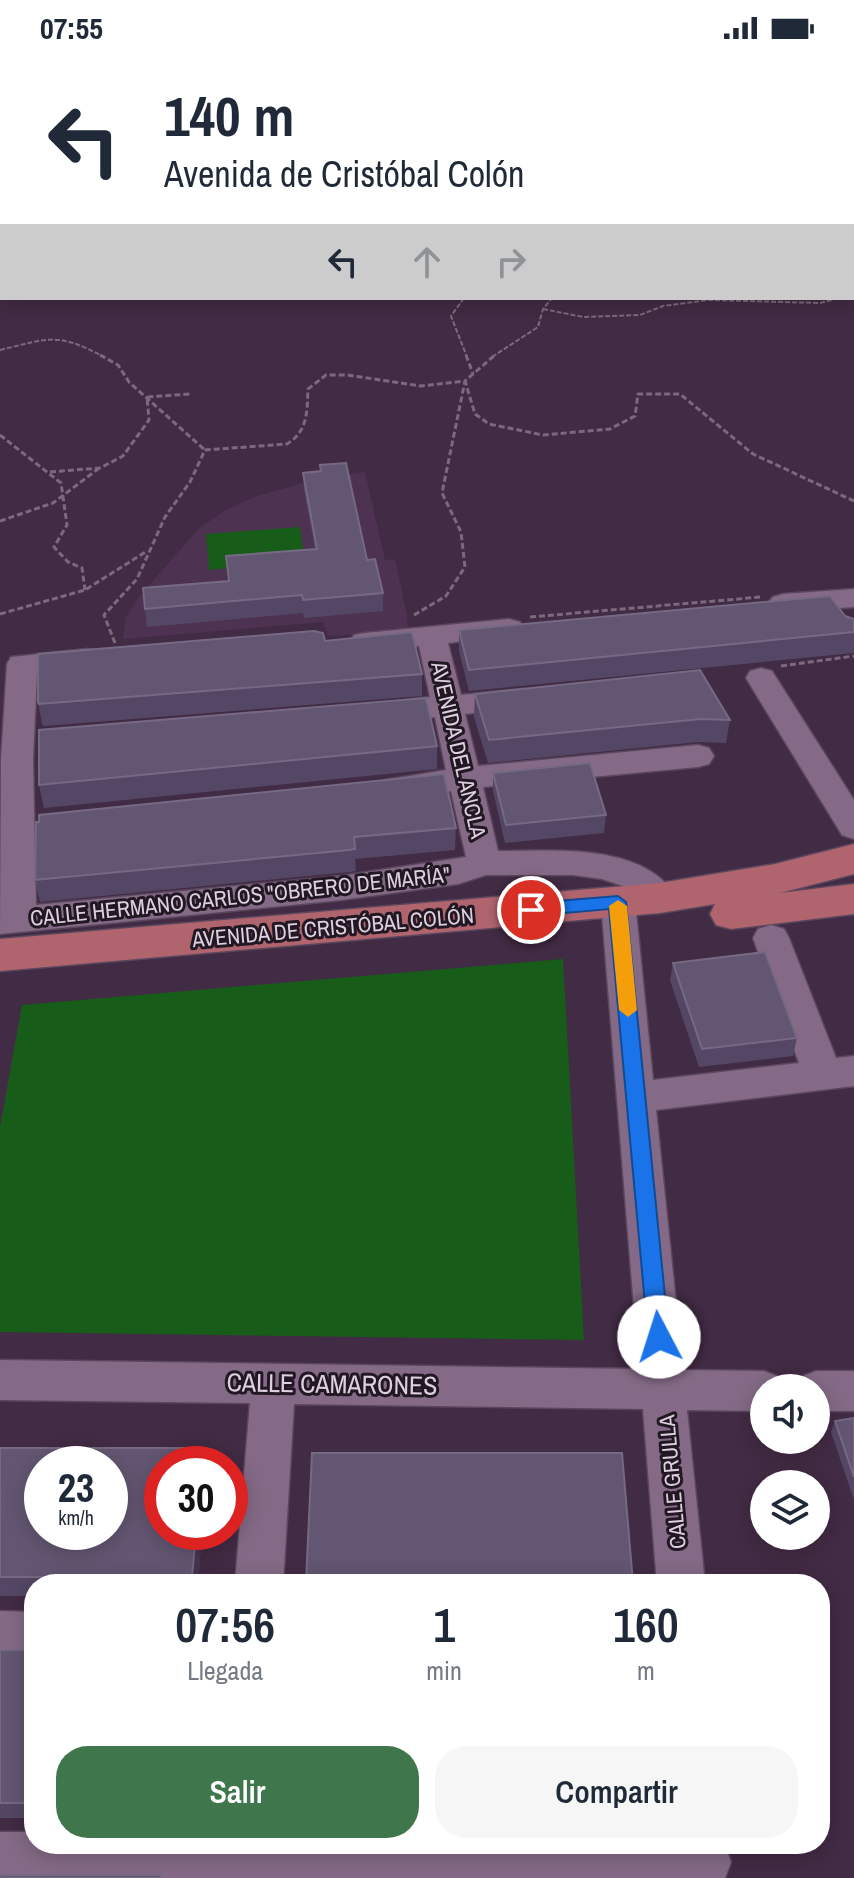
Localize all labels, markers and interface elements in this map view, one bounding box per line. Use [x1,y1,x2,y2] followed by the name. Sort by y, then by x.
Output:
[40,8,103,48] text: 07:55
[164,78,294,153] text: 140 m
[32,88,136,192] icon: left
[164,150,525,198] text: Avenida de Cristóbal Colón
[321,240,365,284] icon: left
[405,240,449,284] icon: ahead
[489,240,533,284] icon: right
[424,658,494,842] street label: AVENIDA DEL ANCLA
[29,859,451,933] street label: CALLE HERMANO CARLOS "OBRERO DE MARÍA"
[497,876,565,944] pin
[509,888,553,932] icon: arrive
[190,900,475,954] street label: AVENIDA DE CRISTÓBAL COLÓN
[617,1295,701,1379] position arrow
[226,1364,438,1403] street label: CALLE CAMARONES
[750,1374,830,1550] map controls
[750,1374,830,1454] button: sound
[651,1413,693,1550] street label: CALLE GRULLA
[144,1446,248,1550] speed limit sign: 30
[58,1461,94,1514] text: 23
[750,1470,830,1550] button: layers
[58,1504,94,1531] text: km/h
[175,1592,275,1657] text: 07:56
[433,1592,455,1657] text: 1
[613,1592,679,1657] text: 160
[187,1653,263,1688] text: Llegada
[426,1653,462,1688] text: min
[637,1653,655,1688] text: m
[56,1746,419,1838] button: Salir
[435,1746,798,1838] button: Compartir

